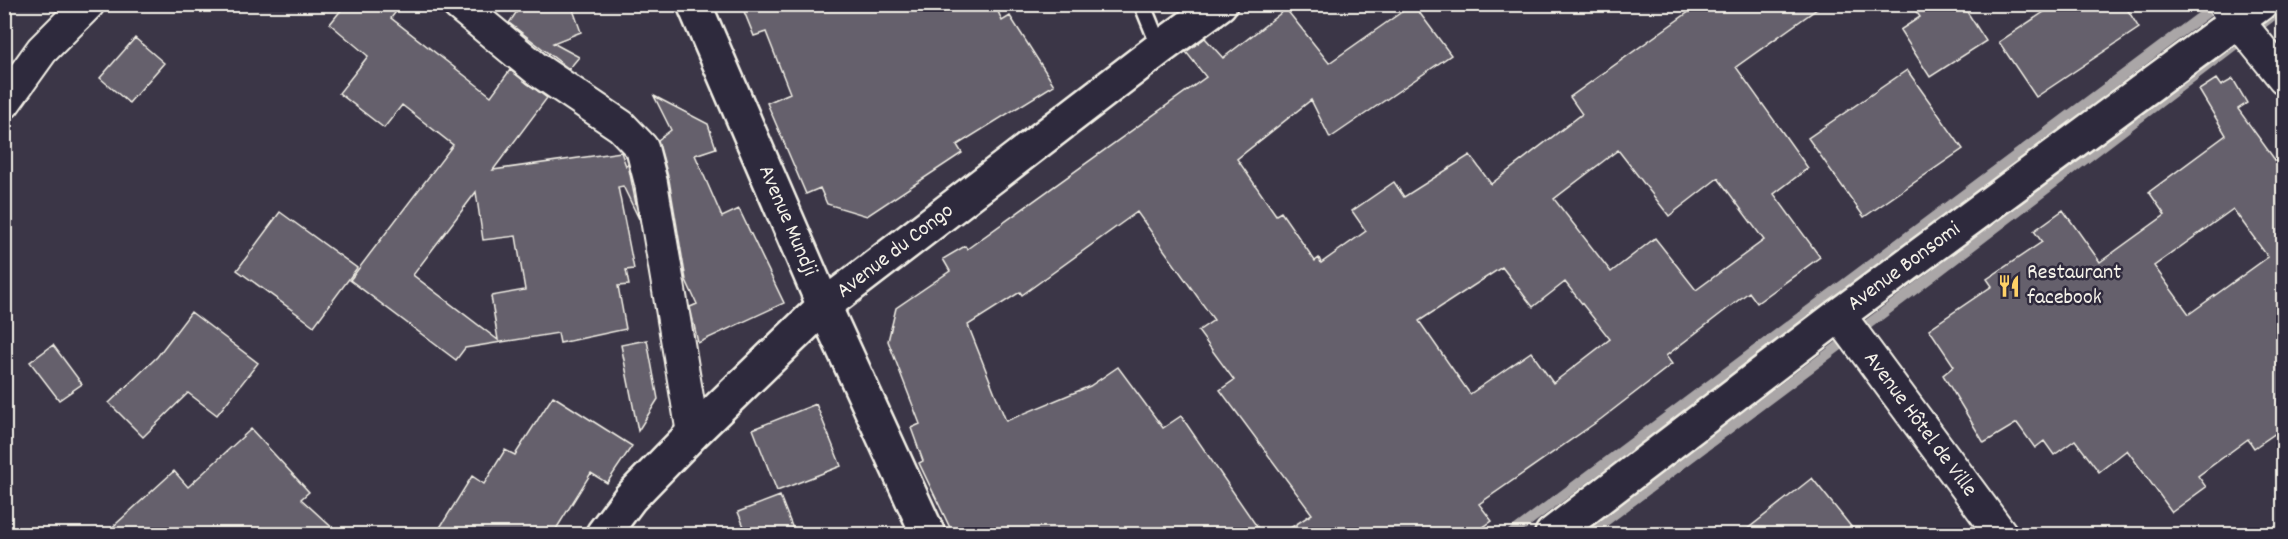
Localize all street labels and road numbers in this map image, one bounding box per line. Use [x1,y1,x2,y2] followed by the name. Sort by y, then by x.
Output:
[750,160,825,281] street label: Avenue Mundji
[830,196,961,306] street label: Avenue du Congo
[1841,215,1967,319] street label: Avenue Bonsomi
[1856,345,1984,504] street label: Avenue Hôtel de Ville

